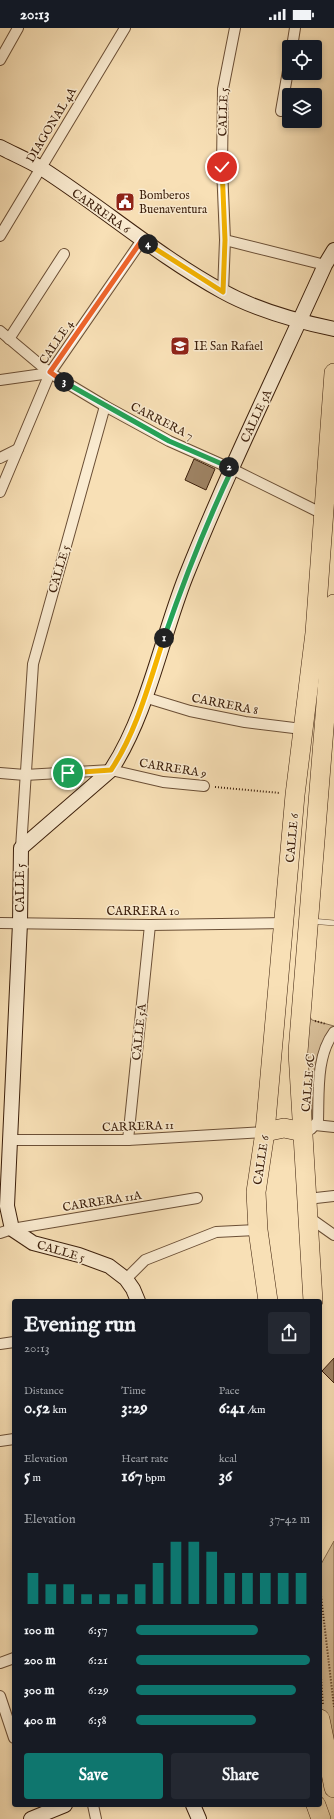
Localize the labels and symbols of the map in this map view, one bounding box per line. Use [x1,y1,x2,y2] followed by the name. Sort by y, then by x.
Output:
[23,84,80,166] street label: DIAGONAL 4A
[215,87,232,137] street label: CALLE 5
[205,150,239,184] pin
[69,186,134,238] street label: CARRERA 6
[139,188,208,217] place label: Bomberos Buenaventura
[114,191,136,213] public building icon: Bomberos Buenaventura
[138,234,158,254] pin: 4
[36,317,77,367] street label: CALLE 4
[169,335,191,357] school or university icon: IE San Rafael
[194,339,264,354] place label: IE San Rafael
[54,372,74,392] pin: 3
[238,386,276,445] street label: CALLE 5A
[128,399,196,444] street label: CARRERA 7
[219,457,239,477] pin: 2
[46,543,74,595] street label: CALLE 5
[154,628,174,648] pin: 1
[190,691,260,718] street label: CARRERA 8
[51,756,85,790] pin
[138,756,208,781] street label: CARRERA 9
[283,812,302,863] street label: CALLE 6
[13,863,28,912] street label: CALLE 5
[106,904,180,919] street label: CARRERA 10
[129,1002,150,1061] street label: CALLE 5A
[298,1053,319,1113] street label: CALLE 6C
[102,1118,174,1135] street label: CARRERA 11
[250,1133,273,1186] street label: CALLE 6
[61,1188,144,1215] street label: CARRERA 11A
[35,1238,87,1266] street label: CALLE 5

